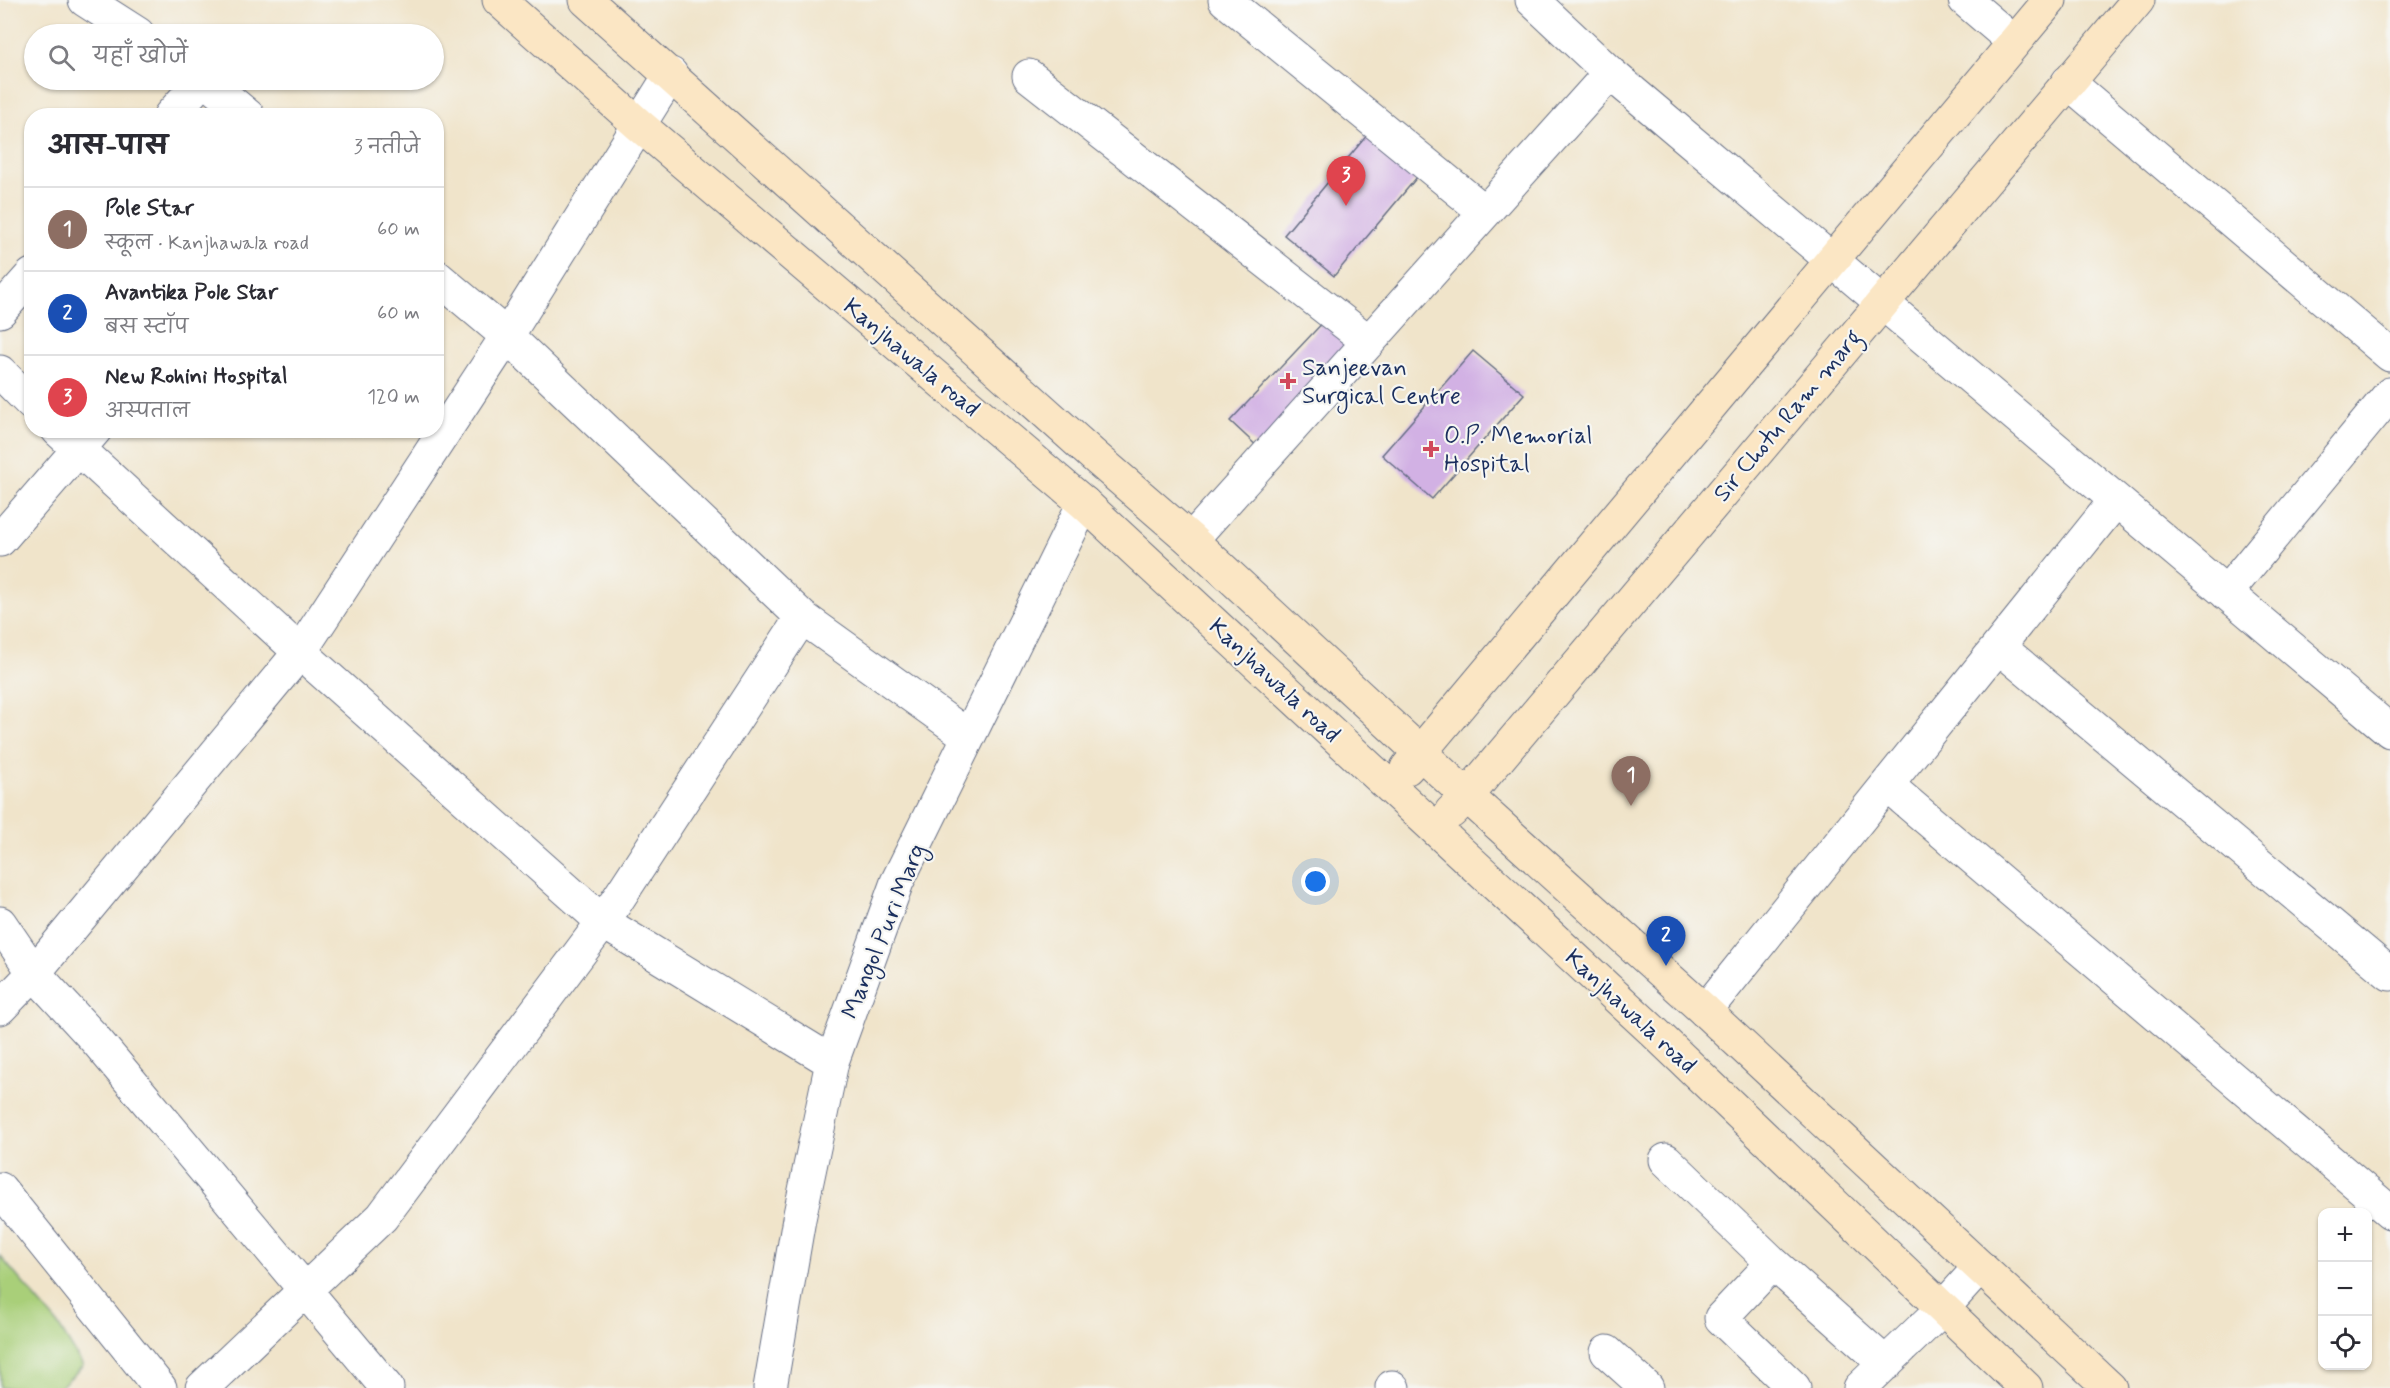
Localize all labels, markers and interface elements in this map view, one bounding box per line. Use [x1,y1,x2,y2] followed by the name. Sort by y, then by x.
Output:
[24,24,444,90] search box
[45,41,78,74] icon: search
[93,43,188,71] text: यहाँ खोजें
[48,130,168,164] text: आस-पास
[354,134,420,161] text: 3 नतीजे
[1326,156,1366,206] pin: 3
[105,195,194,223] text: Pole Star
[63,216,72,243] text: 1
[377,216,420,243] text: 60 m
[105,230,309,257] text: स्कूल · Kanjhawala road
[105,279,278,307] text: Avantika Pole Star
[836,292,986,424] street label: Kanjhawala road
[63,300,72,327] text: 2
[377,300,420,327] text: 60 m
[105,314,188,341] text: बस स्टॉप
[1707,323,1872,511] street label: Sir Chotu Ram marg
[1302,353,1461,414] place label: Sanjeevan Surgical Centre
[105,363,288,391] text: New Rohini Hospital
[1279,372,1297,390] marker: Sanjeevan Surgical Centre
[63,384,72,411] text: 3
[367,384,420,411] text: 120 m
[105,398,190,425] text: अस्पताल
[1444,421,1593,480] place label: O.P. Memorial Hospital
[1422,440,1440,458] marker: O.P. Memorial Hospital
[1201,612,1346,750] street label: Kanjhawala road
[1612,756,1650,806] pin: 1
[835,839,935,1024] street label: Mangol Puri Marg
[1301,867,1330,896] your location
[1646,916,1686,966] pin: 2
[1557,943,1702,1081] street label: Kanjhawala road
[2318,1208,2372,1370] map controls
[2318,1208,2372,1262] button: +
[2318,1262,2372,1316] button: −
[2318,1316,2372,1370] button: locate

